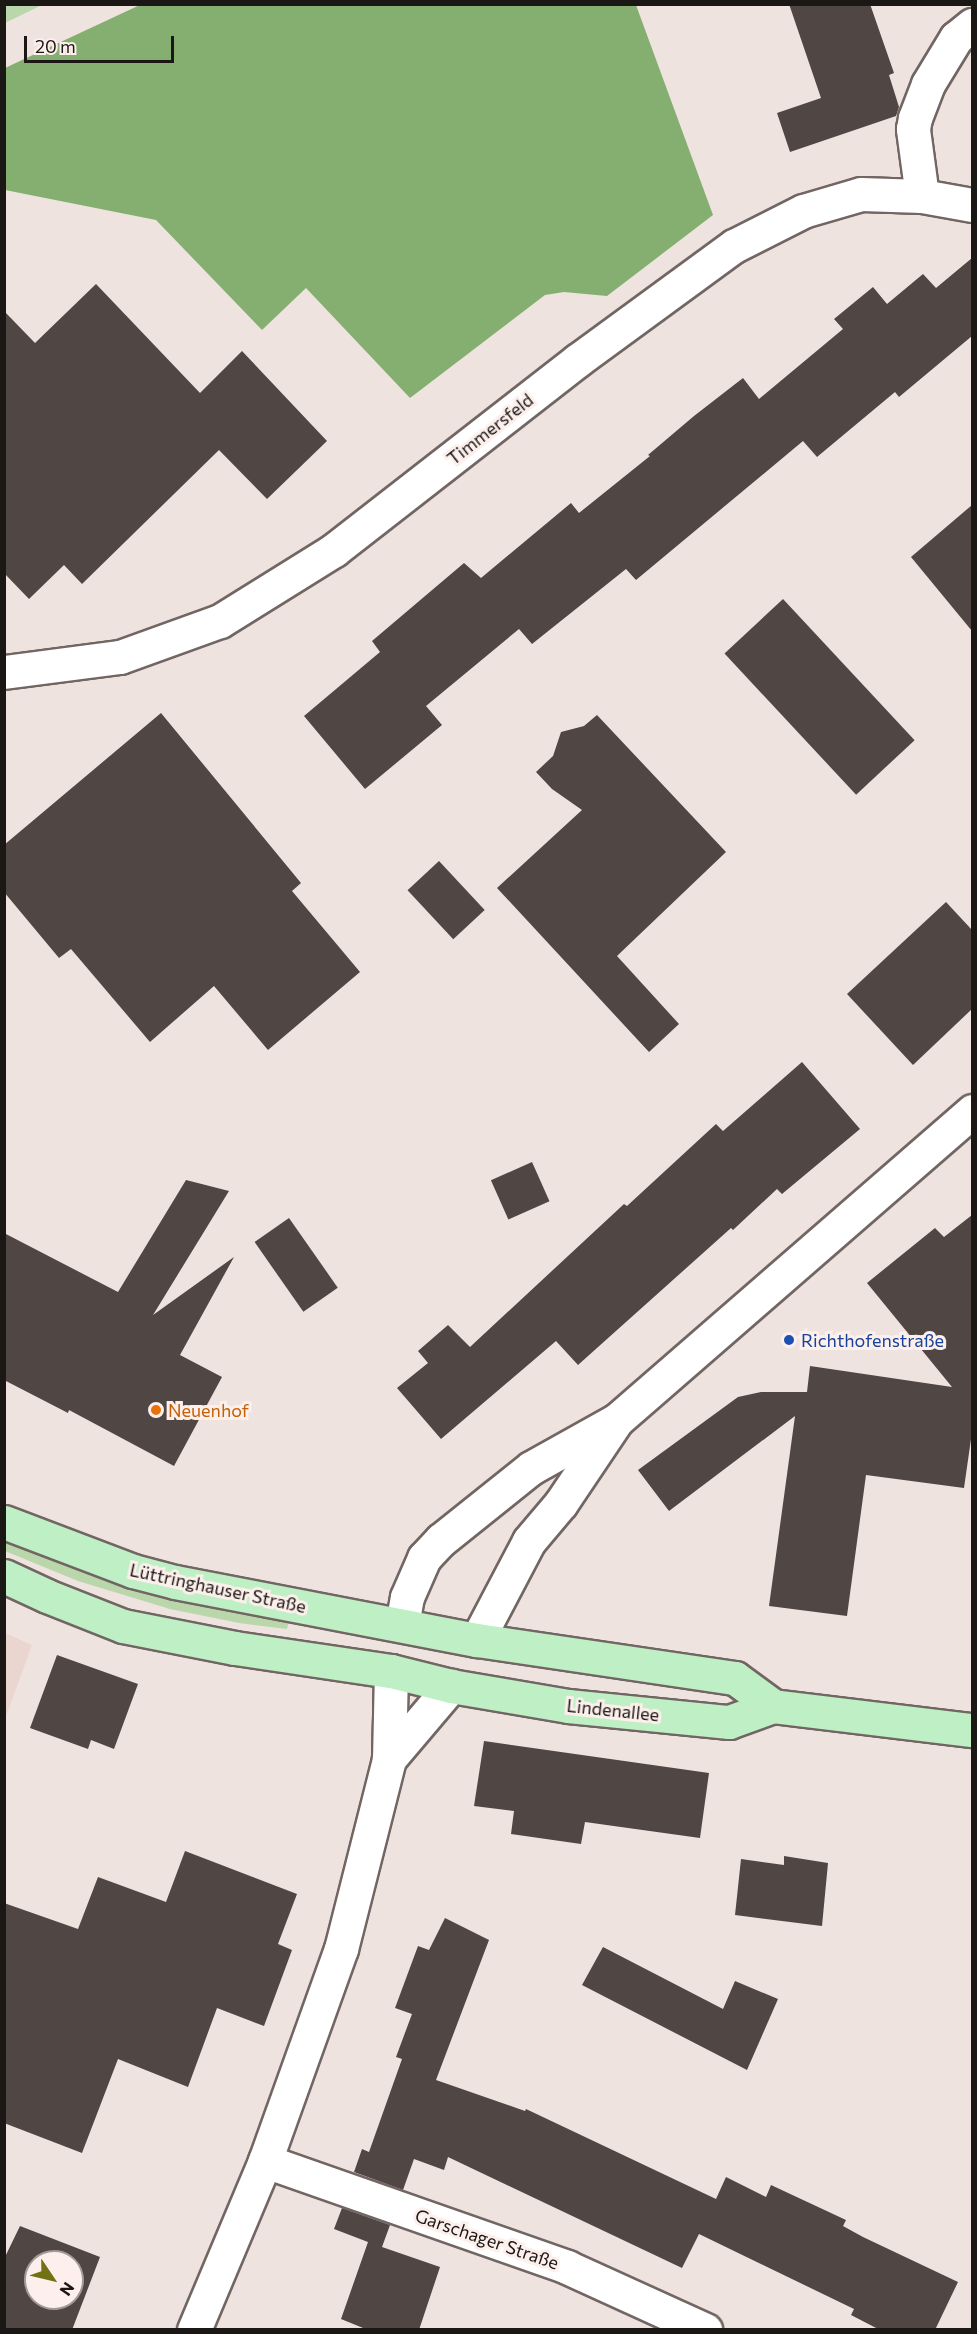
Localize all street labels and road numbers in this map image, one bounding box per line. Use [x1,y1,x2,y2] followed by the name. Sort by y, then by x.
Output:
[443,389,537,469] street label: Timmersfeld
[128,1559,308,1617] street label: Lüttringhauser Straße
[566,1694,660,1726] street label: Lindenallee
[412,2204,562,2274] street label: Garschager Straße

